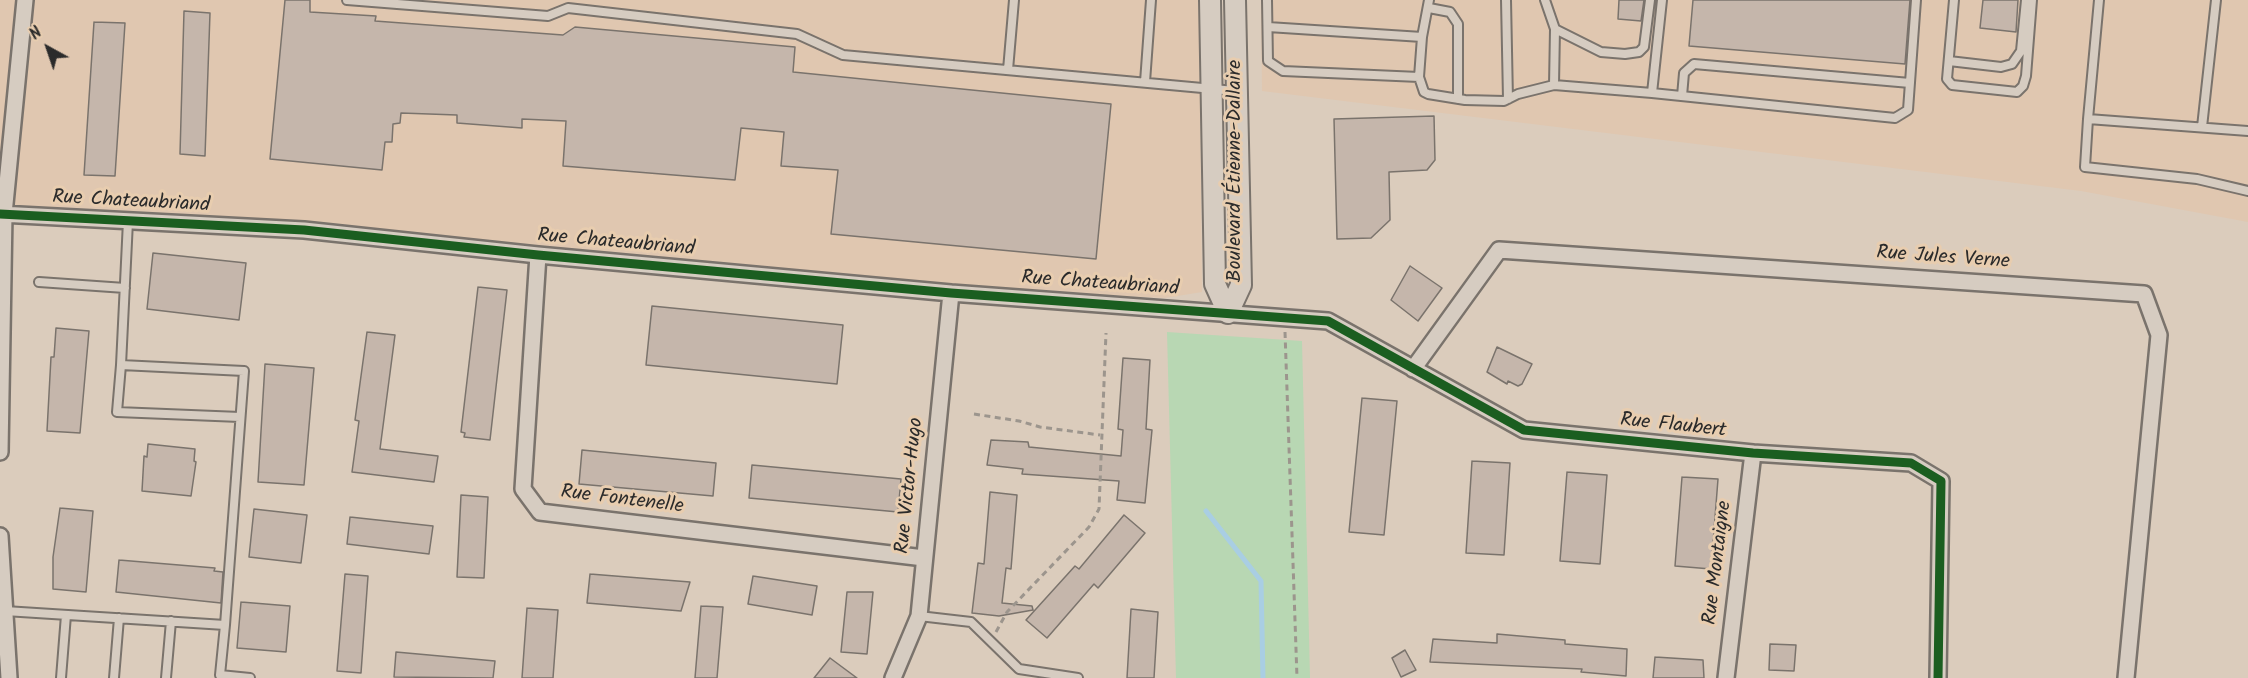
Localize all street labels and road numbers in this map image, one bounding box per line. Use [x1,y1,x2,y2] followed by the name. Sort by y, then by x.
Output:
[1225,60,1249,282] street label: Boulevard Étienne-Dallaire
[51,187,211,219] street label: Rue Chateaubriand
[536,225,696,263] street label: Rue Chateaubriand
[1875,242,2011,276] street label: Rue Jules Verne
[1020,268,1180,302] street label: Rue Chateaubriand
[1619,409,1727,445] street label: Rue Flaubert
[892,417,930,555] street label: Rue Victor-Hugo
[559,482,685,520] street label: Rue Fontenelle
[1699,500,1739,626] street label: Rue Montaigne

